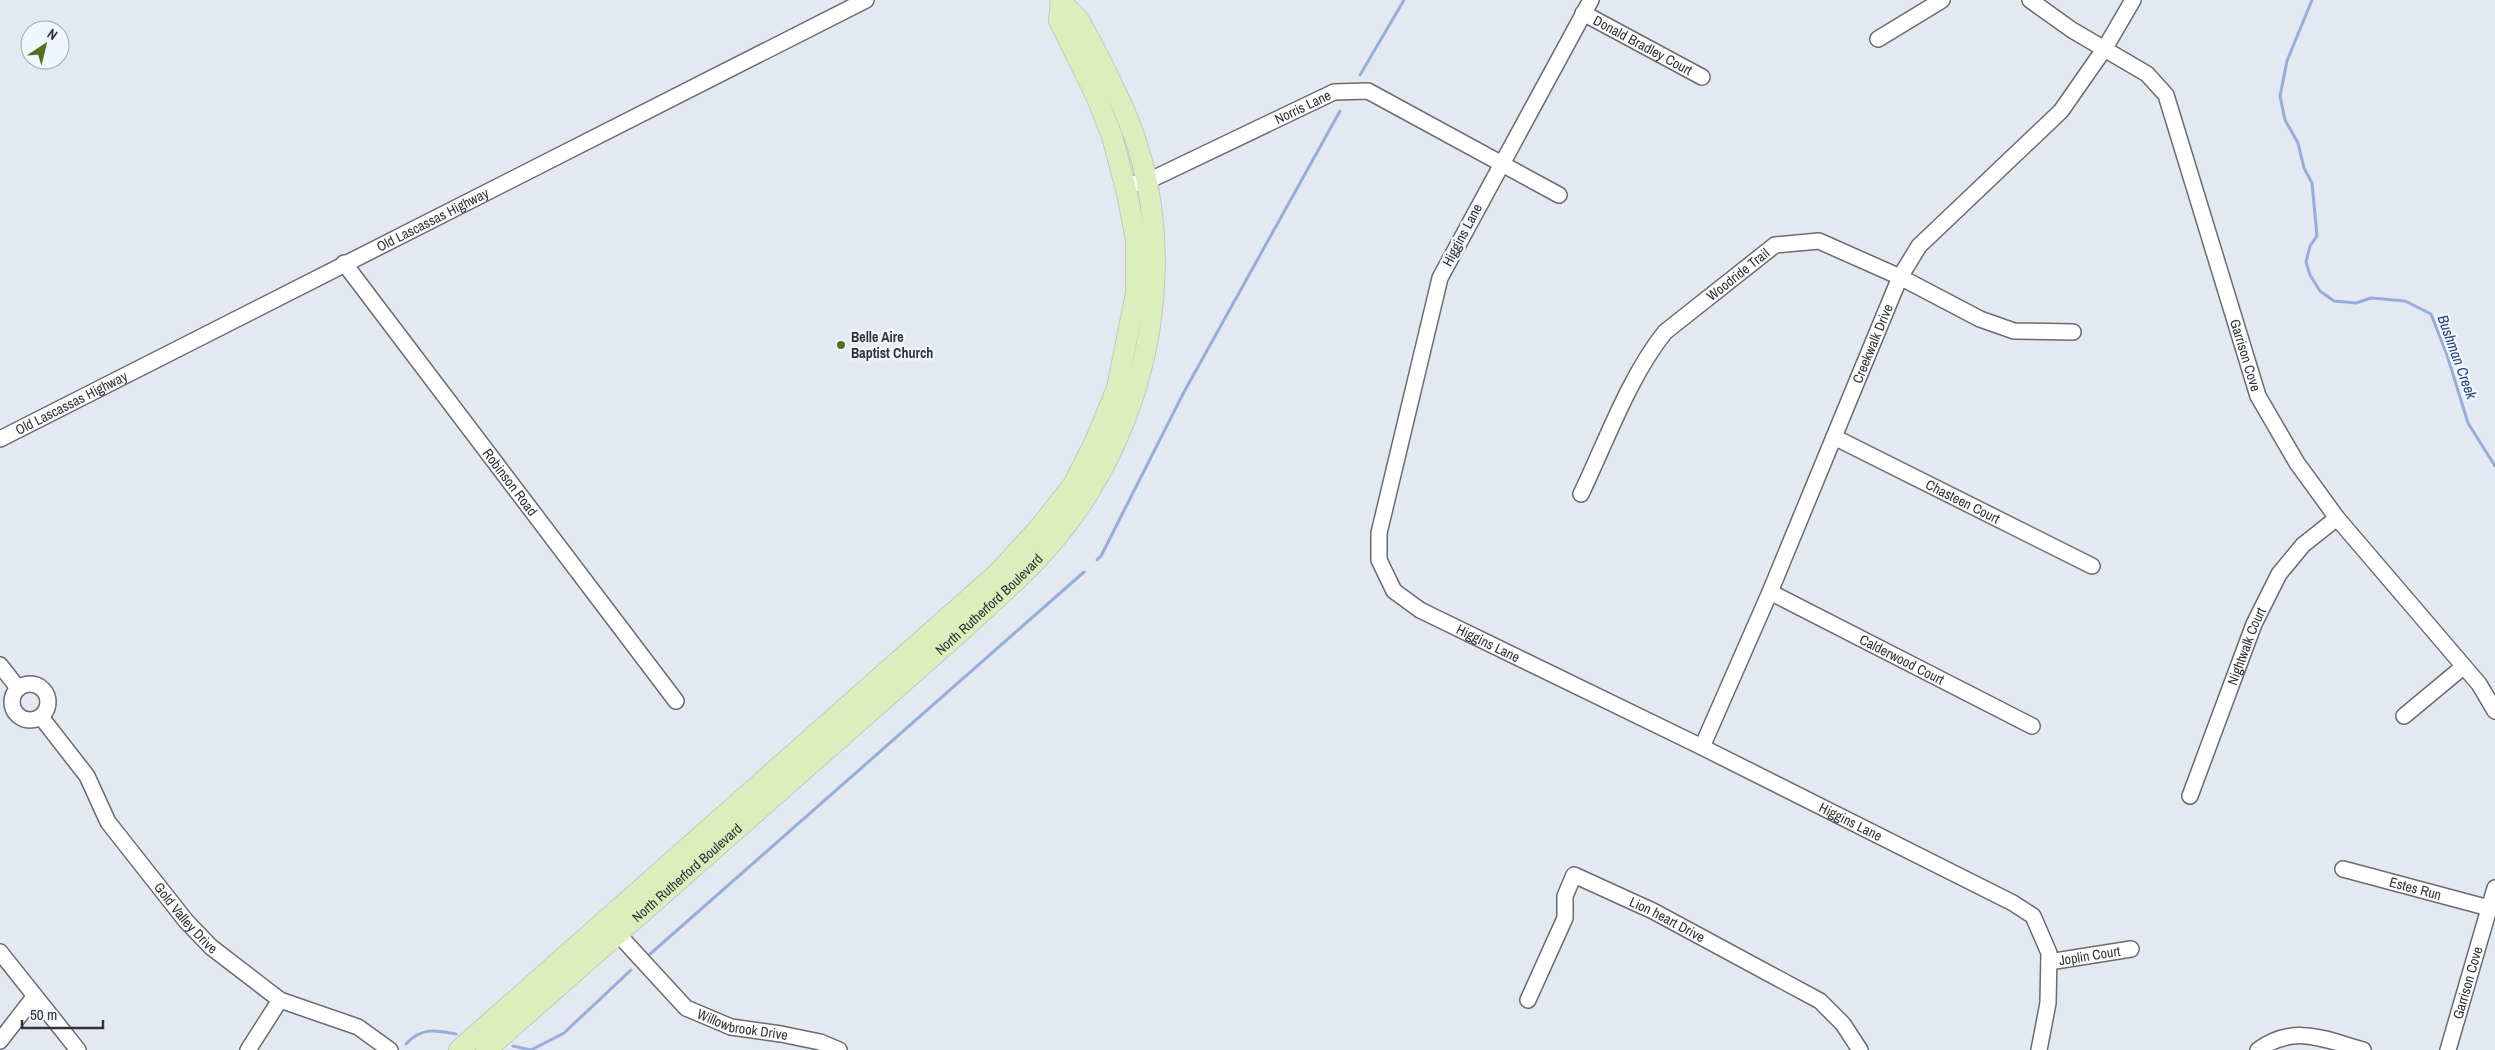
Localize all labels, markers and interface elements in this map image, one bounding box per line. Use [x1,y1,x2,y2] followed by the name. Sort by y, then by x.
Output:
[1590,11,1696,79] street label: Donald Bradley Court
[20,20,70,70] north arrow
[44,25,61,44] text: N
[1272,86,1334,128] street label: Norris Lane
[374,184,492,256] street label: Old Lascassas Highway
[1438,201,1486,269] street label: Higgins Lane
[1703,244,1773,305] street label: Woodride Trail
[1848,301,1897,386] street label: Creekwalk Drive
[2433,312,2483,403] water label: Bushman Creek
[2226,317,2265,394] street label: Garrison Cove
[851,328,933,362] place label: Belle Aire Baptist Church
[835,339,847,351] marker: Belle Aire Baptist Church
[12,367,131,439] street label: Old Lascassas Highway
[479,445,541,519] street label: Robinson Road
[1923,475,2003,527] street label: Chasteen Court
[931,550,1047,659] street label: North Rutherford Boulevard
[2223,604,2270,688] street label: Nightwalk Court
[1453,620,1523,666] street label: Higgins Lane
[1856,630,1947,688] street label: Calderwood Court
[1816,798,1885,845] street label: Higgins Lane
[628,820,746,926] street label: North Rutherford Boulevard
[2388,873,2443,904] street label: Estes Run
[150,879,221,958] street label: Gold Valley Drive
[1627,893,1708,946] street label: Lion heart Drive
[2057,942,2122,969] street label: Joplin Court
[2448,944,2487,1021] street label: Garrison Cove
[22,998,104,1030] scale bar
[30,1004,57,1025] text: 50 m
[694,1005,789,1044] street label: Willowbrook Drive

